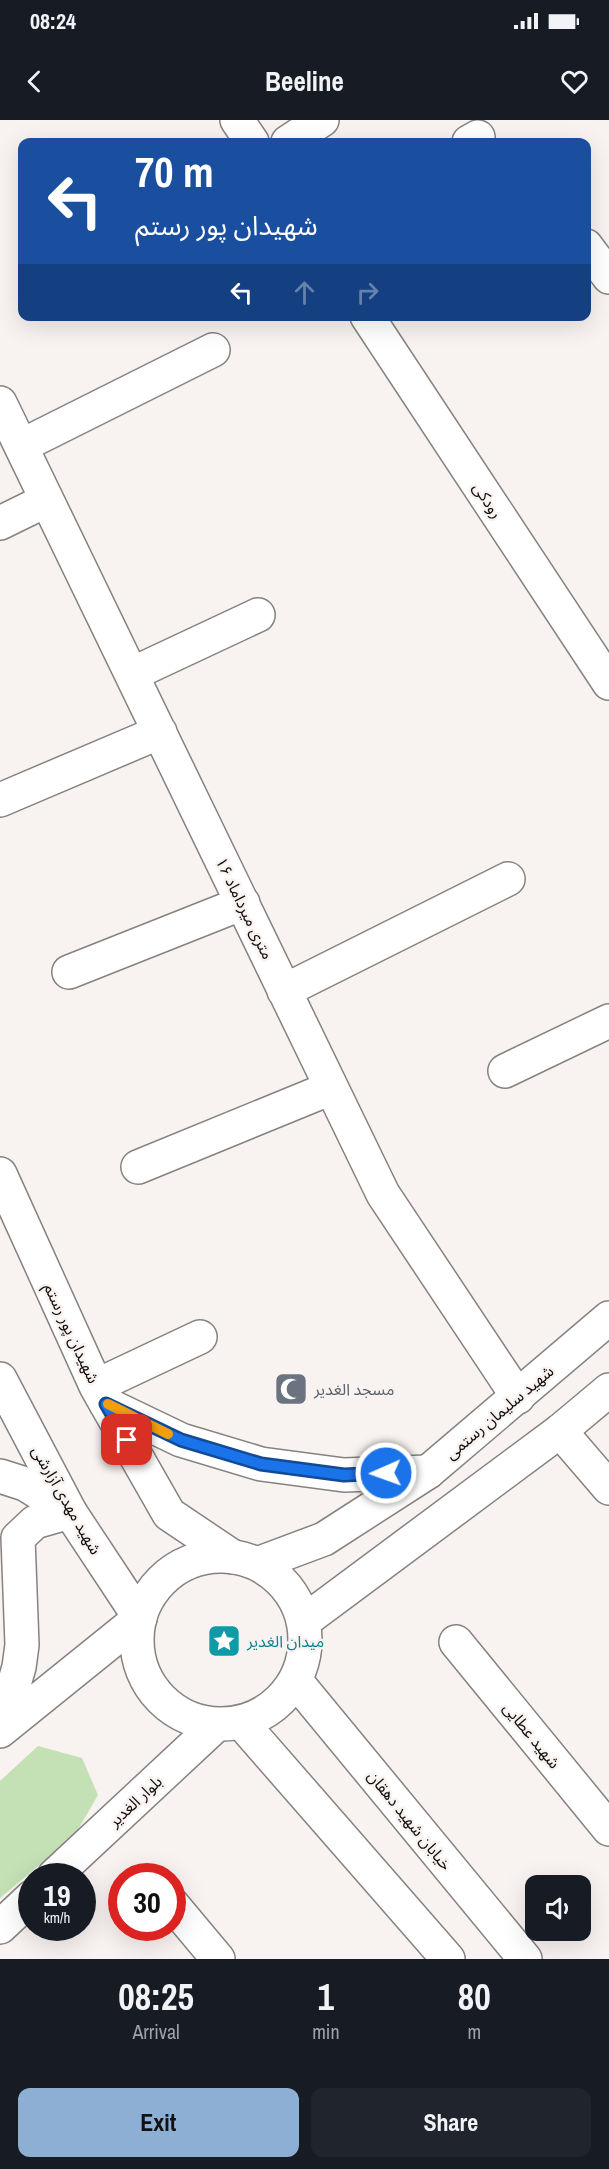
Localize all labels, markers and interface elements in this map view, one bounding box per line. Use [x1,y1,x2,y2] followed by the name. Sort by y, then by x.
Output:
[30,6,76,36] text: 08:24
[265,63,344,99] text: Beeline
[18,65,51,98] icon: back
[558,65,591,98] icon: heart
[135,144,214,200] text: 70 m
[36,162,114,240] icon: left
[135,207,318,243] text: شهیدان پور رستم
[225,276,258,309] icon: left
[288,276,321,309] icon: ahead
[351,276,384,309] icon: right
[468,478,508,522] street label: رودکی
[211,853,279,963] street label: ۱۶ متری میرداماد
[37,1279,105,1388] street label: شهیدان پور رستم
[440,1360,558,1464] street label: شهید سلیمان رستمی
[273,1371,309,1407] mosque icon: مسجد الغدیر
[313,1378,394,1400] place label: مسجد الغدیر
[101,1414,152,1465] pin
[110,1423,143,1456] icon: arrive
[354,1441,418,1505] position arrow
[27,1442,107,1558] street label: شهید مهدی آزارشی
[206,1623,242,1659] place icon: میدان الغدیر
[246,1630,324,1652] place label: میدان الغدیر
[498,1697,566,1773] street label: شهید عطایی
[363,1765,457,1875] street label: خیابان شهید دهقان
[103,1770,167,1832] street label: بلوار الغدیر
[108,1863,186,1941] speed limit sign: 30
[43,1875,71,1915] text: 19
[525,1875,591,1941] map controls
[525,1875,591,1941] button: sound
[44,1907,70,1928] text: km/h
[118,1973,194,2021] text: 08:25
[318,1973,334,2021] text: 1
[458,1973,491,2021] text: 80
[132,2018,180,2045] text: Arrival
[312,2018,340,2045] text: min
[467,2018,481,2045] text: m
[18,2088,299,2157] button: Exit
[311,2088,591,2157] button: Share

